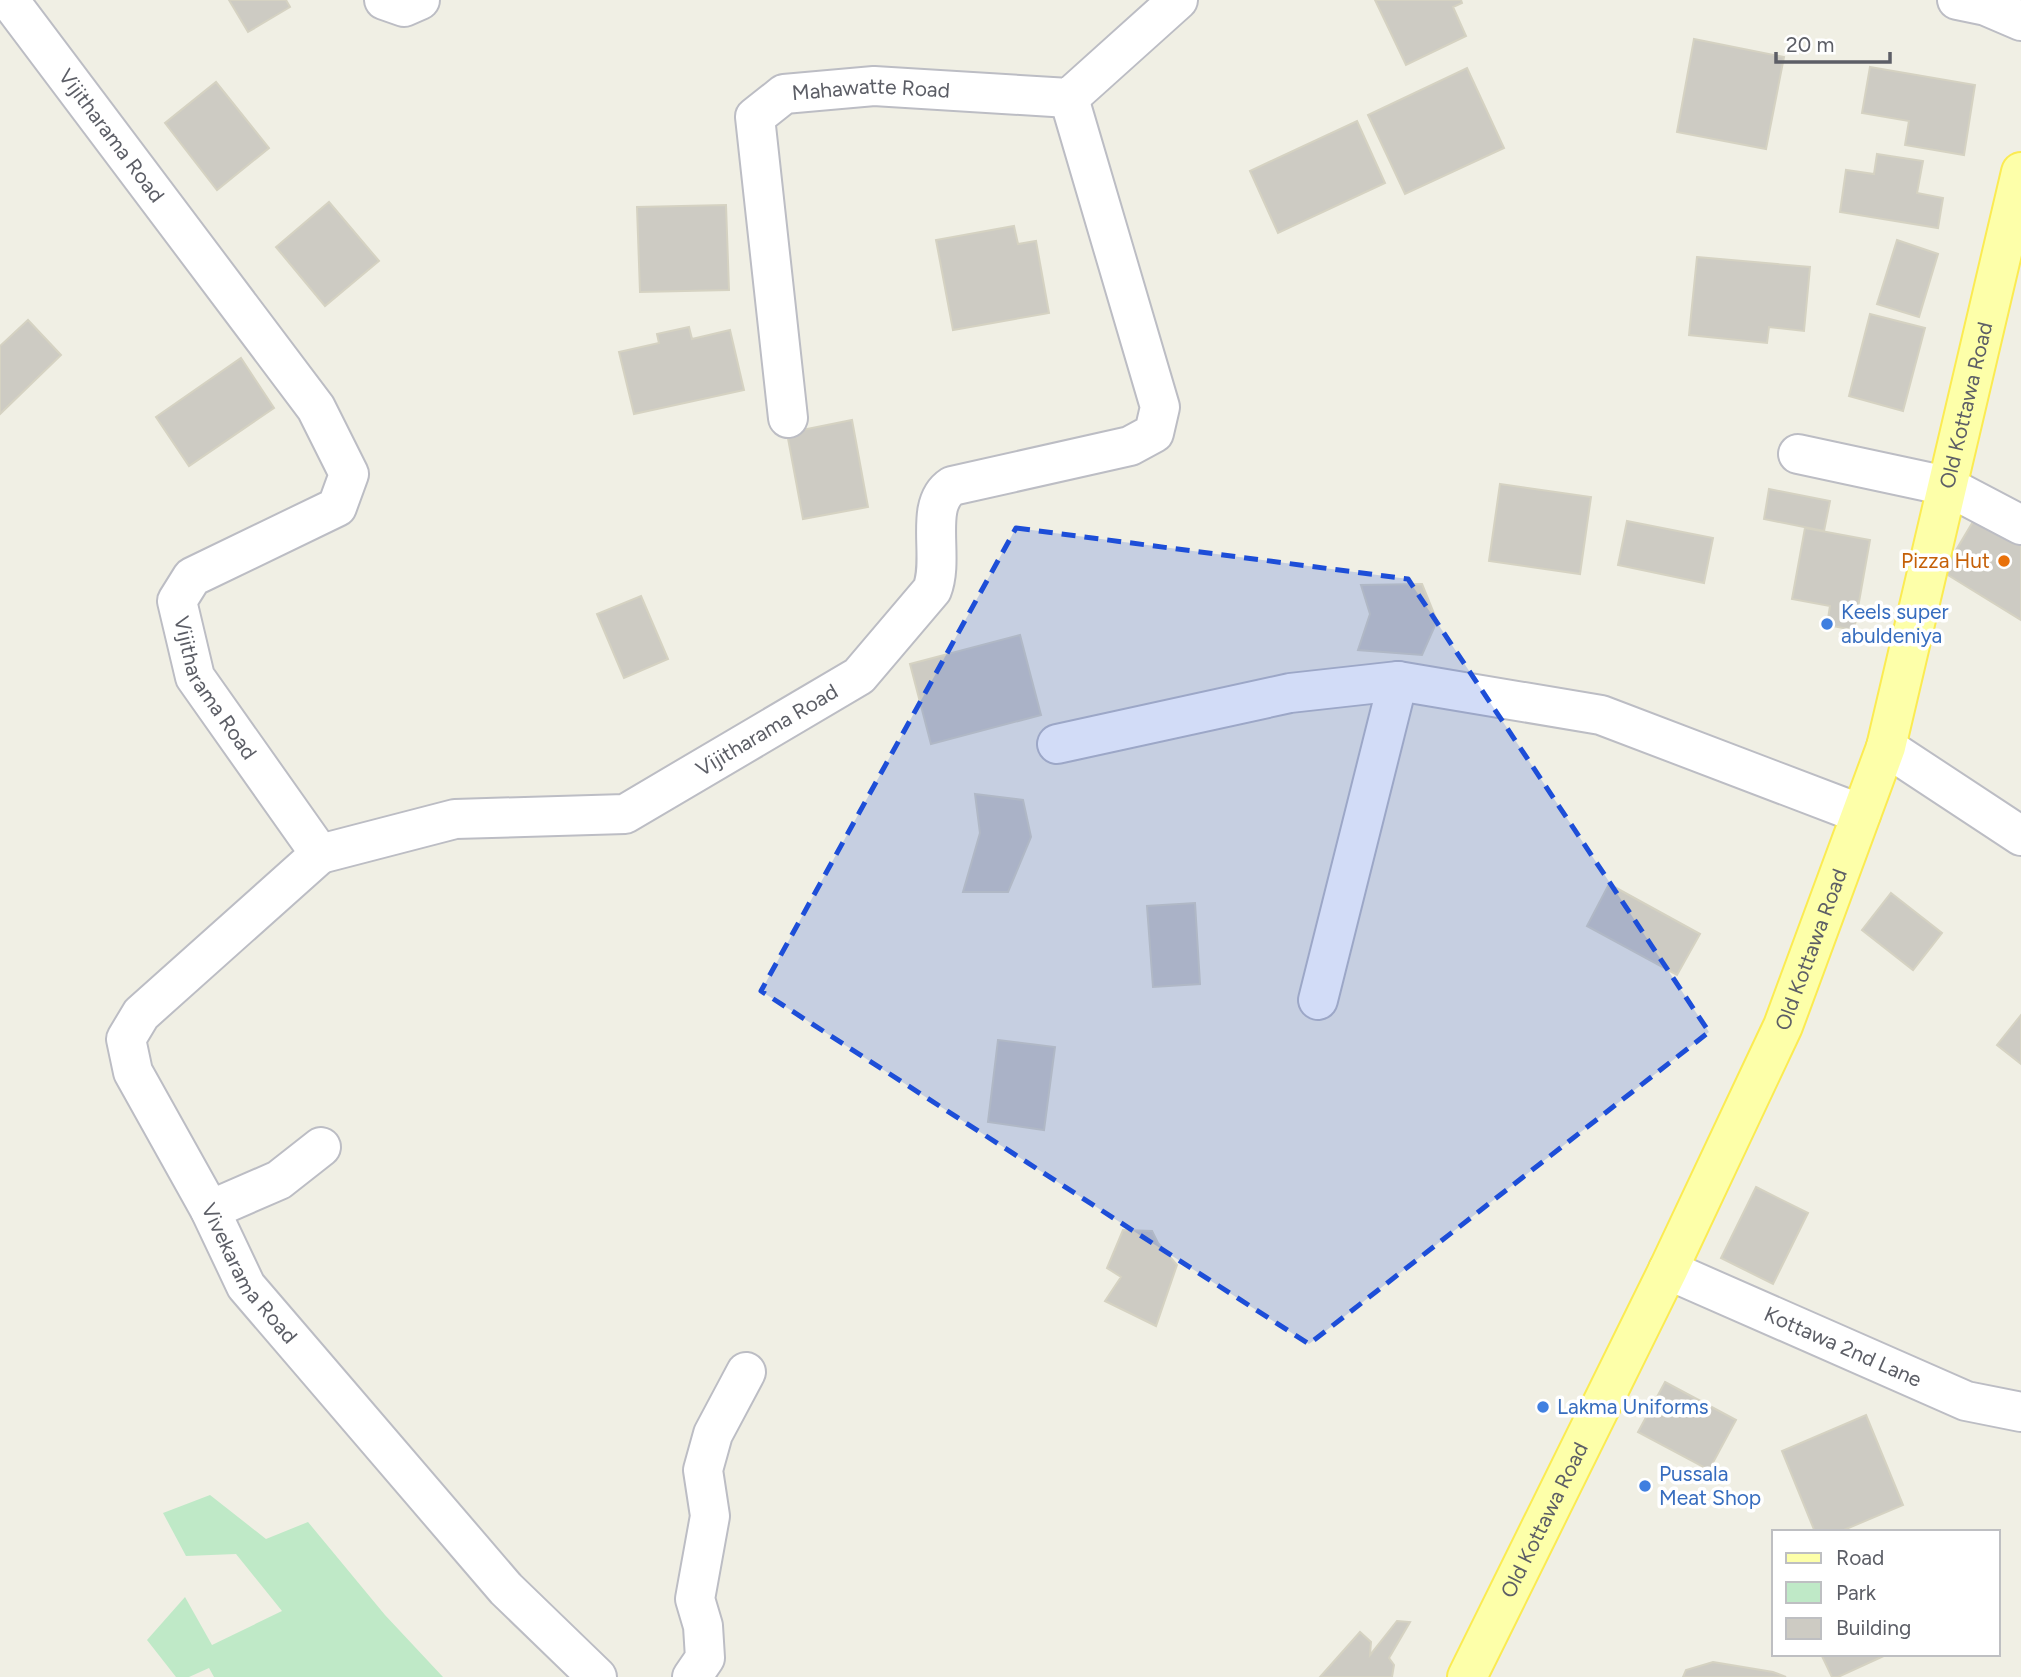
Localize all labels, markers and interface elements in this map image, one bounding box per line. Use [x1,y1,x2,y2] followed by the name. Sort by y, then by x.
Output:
[1776,21,1890,65] scale bar
[1786,32,1834,57] text: 20 m
[53,64,170,207] street label: Vijitharama Road
[791,73,951,105] street label: Mahawatte Road
[1934,320,1997,491] street label: Old Kottawa Road
[1901,548,1990,573] place label: Pizza Hut
[1996,553,2012,569] marker: Pizza Hut
[1841,599,1949,648] place label: Keels super abuldeniya
[169,614,262,764] street label: Vijitharama Road
[1819,616,1835,632] marker: Keels super abuldeniya
[691,678,842,781] street label: Vijitharama Road
[1770,865,1852,1034] street label: Old Kottawa Road
[197,1199,303,1348] street label: Vivekarama Road
[1761,1301,1926,1392] street label: Kottawa 2nd Lane
[1557,1394,1709,1419] place label: Lakma Uniforms
[1535,1399,1551,1415] marker: Lakma Uniforms
[1495,1438,1593,1602] street label: Old Kottawa Road
[1659,1461,1761,1510] place label: Pussala Meat Shop
[1637,1478,1653,1494] marker: Pussala Meat Shop
[1772,1530,2000,1656] legend
[1836,1545,1884,1570] text: Road
[1836,1580,1877,1605] text: Park
[1836,1615,1911,1640] text: Building

